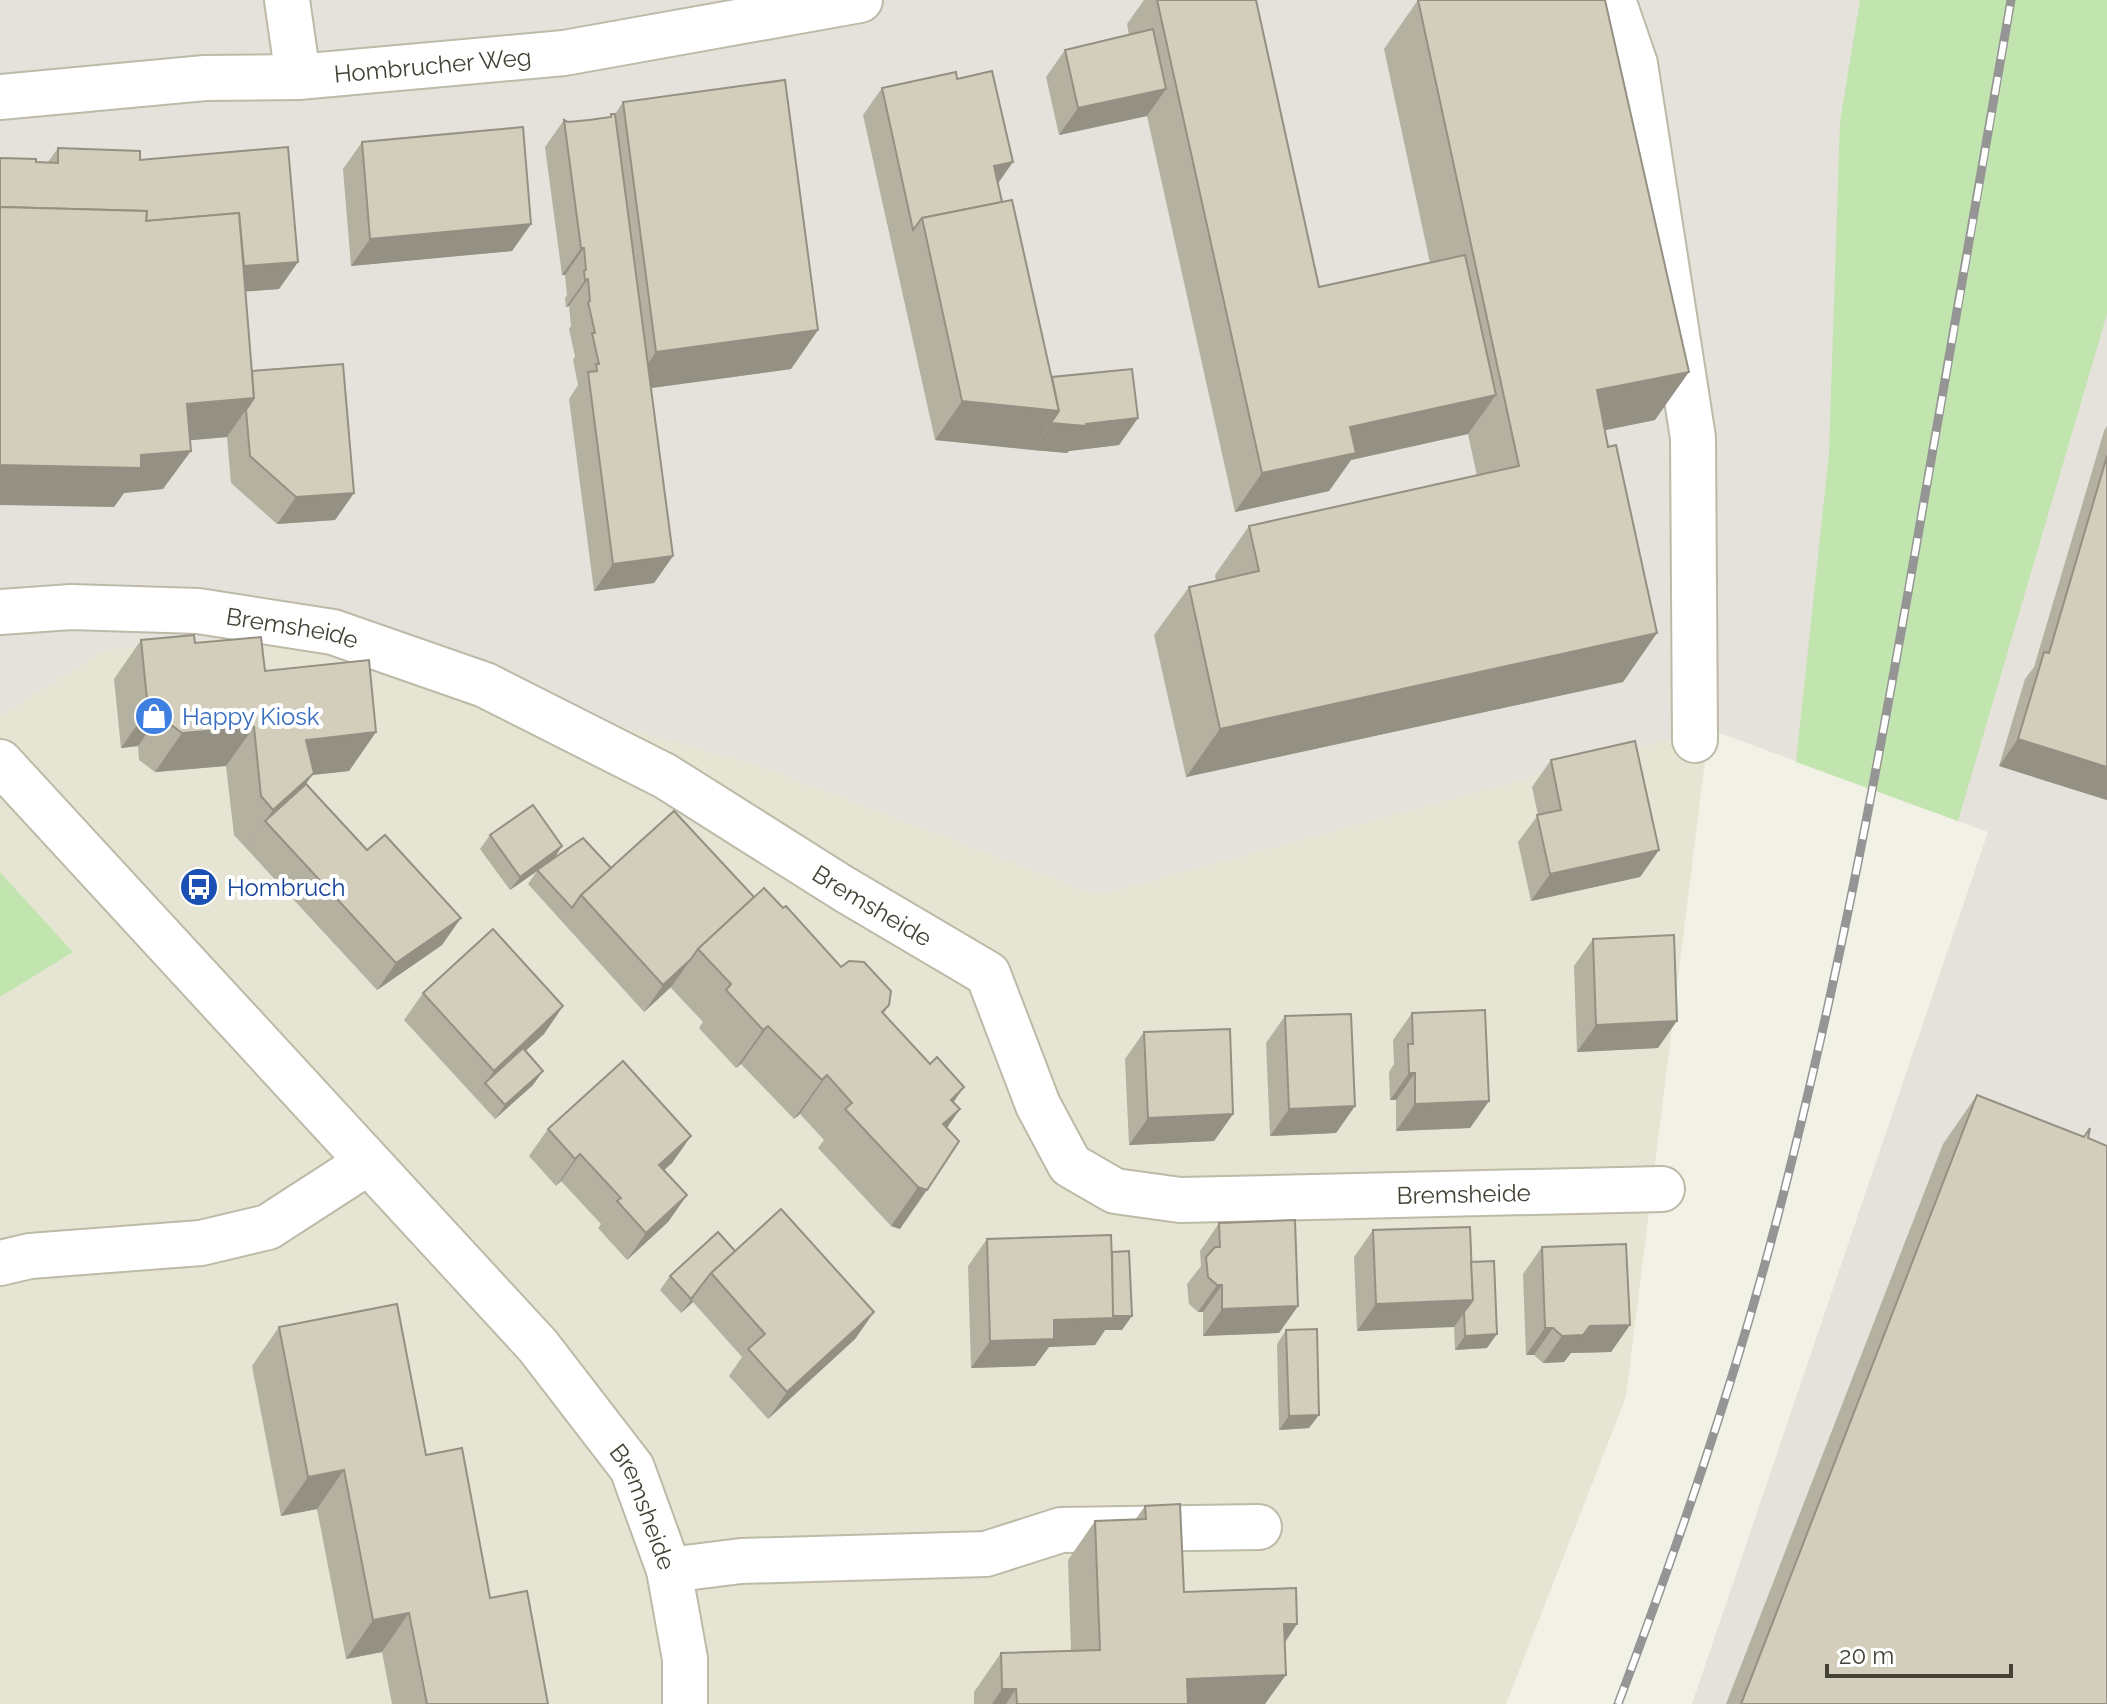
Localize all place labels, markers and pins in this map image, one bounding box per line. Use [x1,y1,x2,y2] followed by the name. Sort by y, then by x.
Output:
[133,695,175,737] shop icon: Happy Kiosk
[182,702,320,731] place label: Happy Kiosk
[178,866,220,908] bus stop icon: Hombruch
[227,873,346,902] place label: Hombruch

